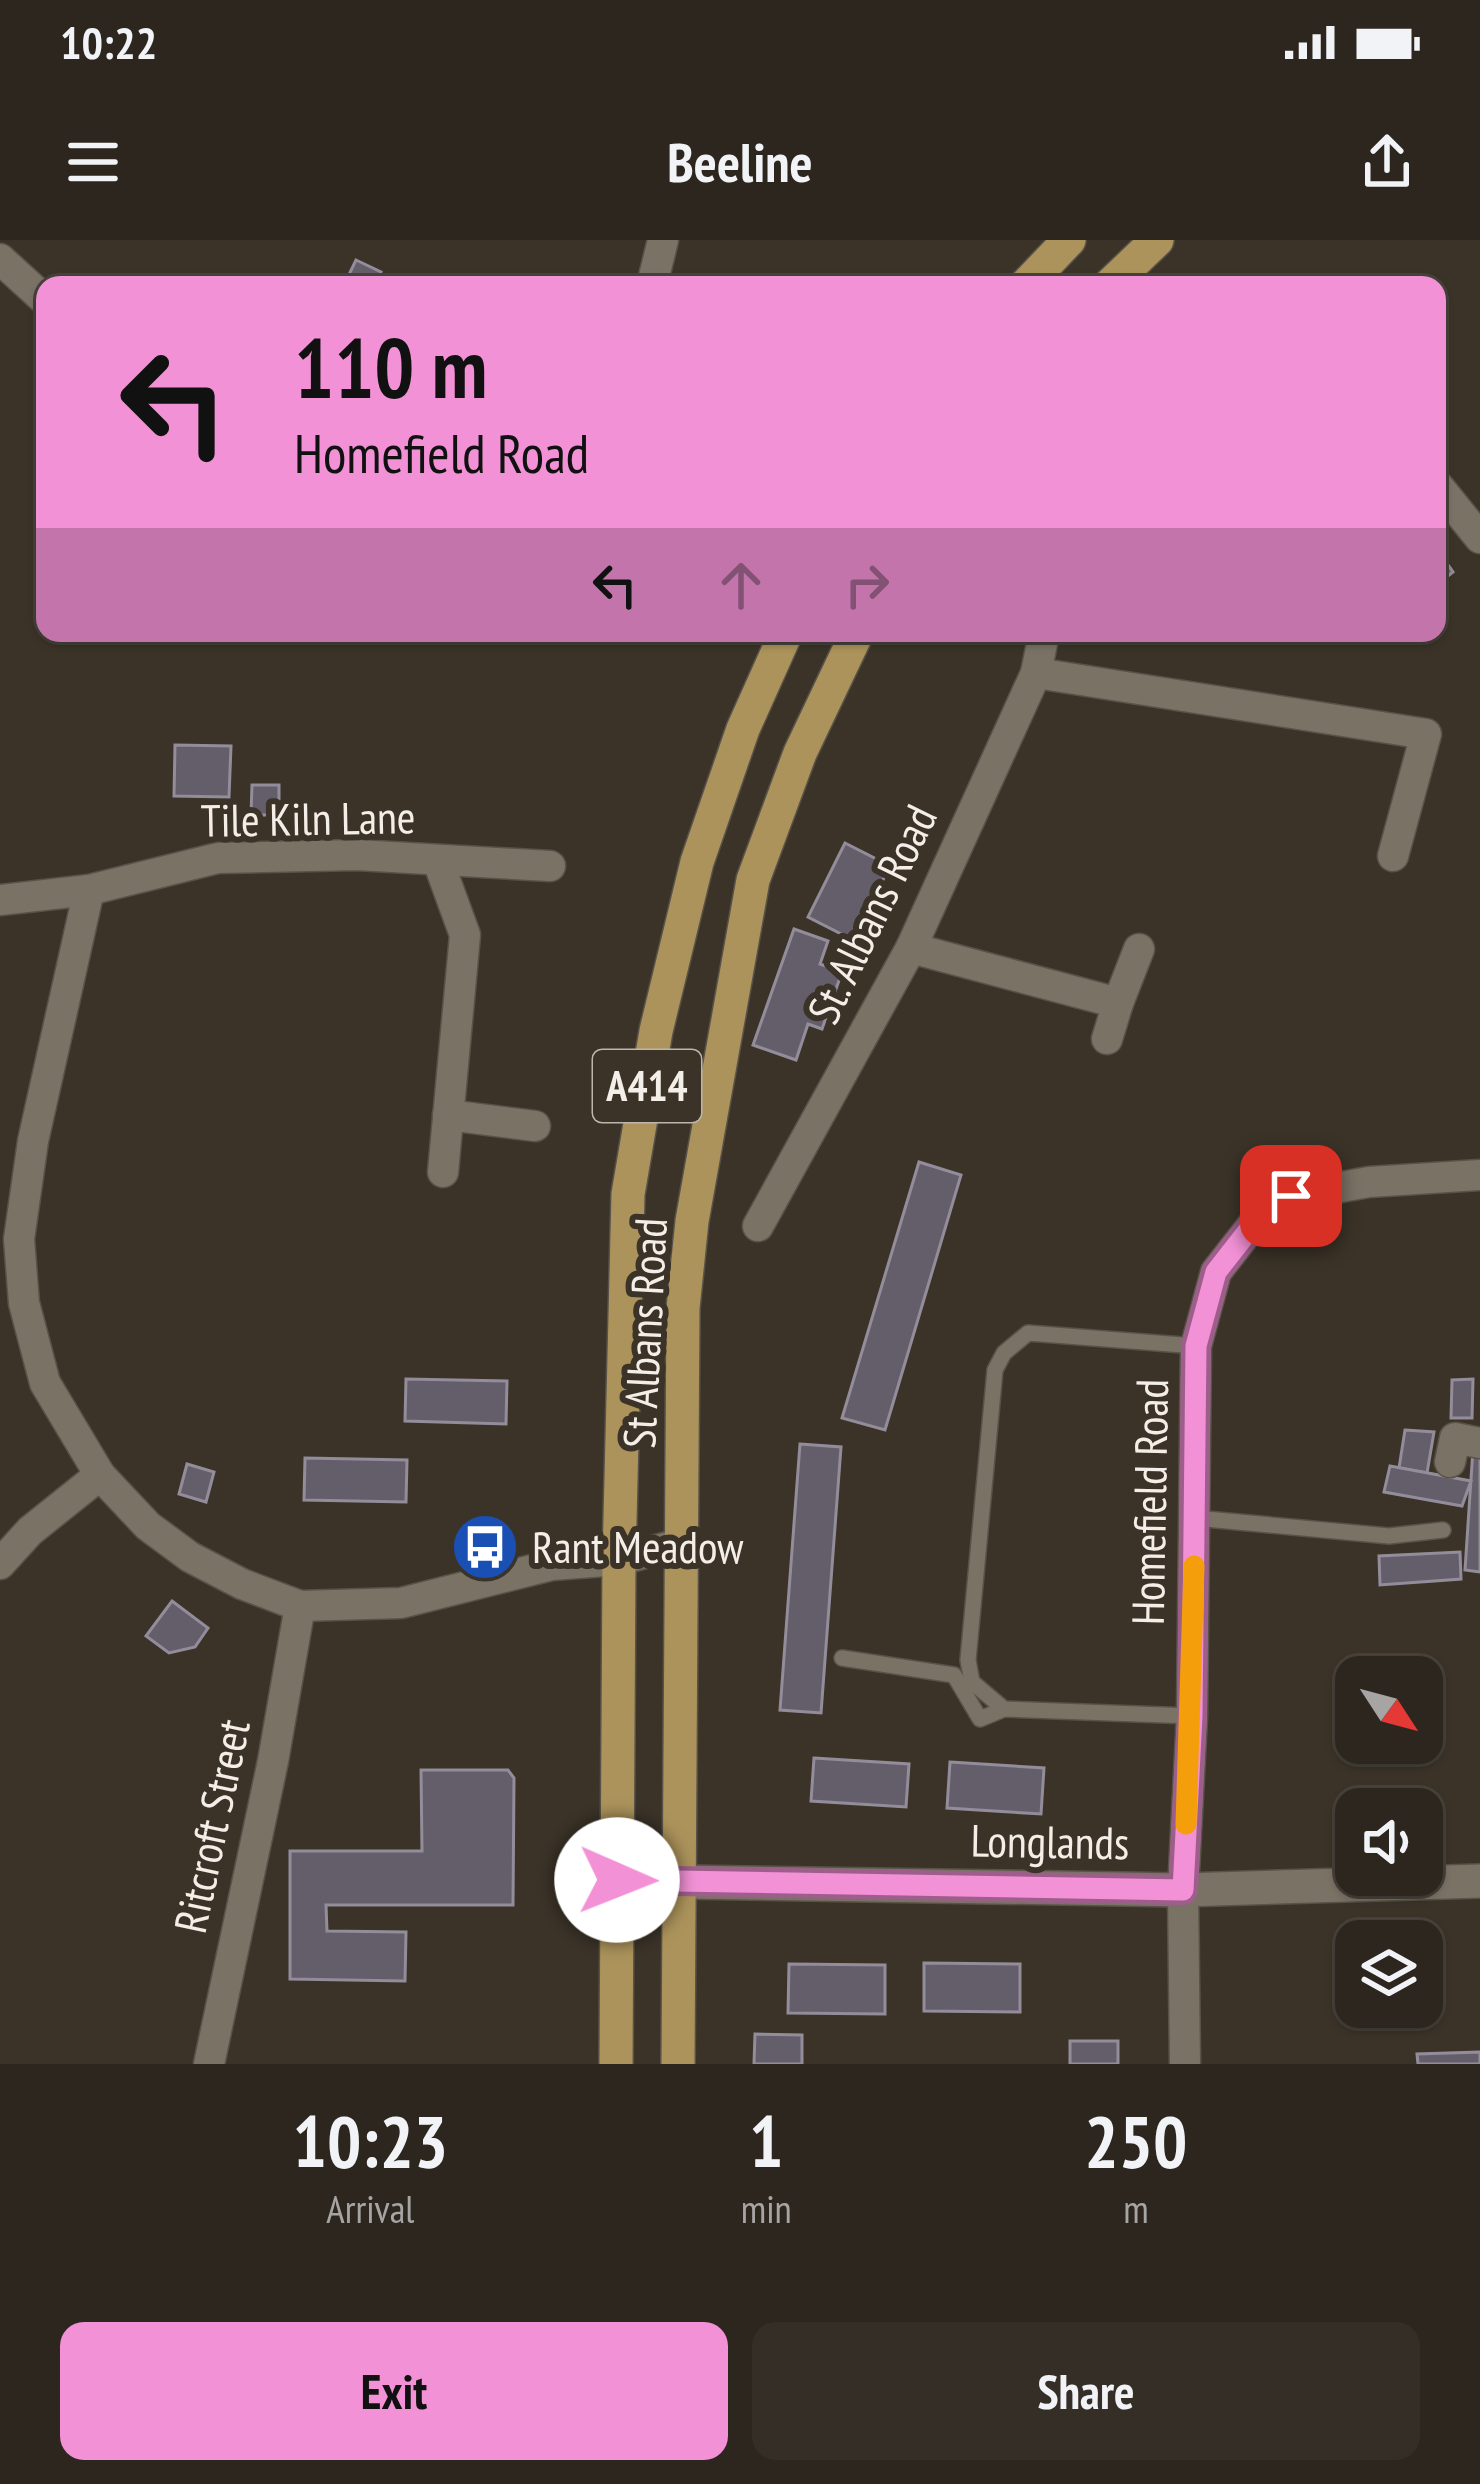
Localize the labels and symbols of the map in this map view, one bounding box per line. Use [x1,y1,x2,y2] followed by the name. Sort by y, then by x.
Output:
[200,787,416,849] street label: Tile Kiln Lane
[793,795,949,1032] street label: St. Albans Road
[593,1050,701,1122] road number: A414
[1240,1145,1342,1247] pin
[609,1216,679,1450] street label: St Albans Road
[1118,1379,1180,1625] street label: Homefield Road
[450,1512,520,1582] bus stop icon: Rant Meadow
[532,1517,744,1575] place label: Rant Meadow
[1335,1656,1443,1764] north arrow
[160,1713,262,1938] street label: Ritcroft Street
[970,1811,1130,1871] street label: Longlands
[554,1817,680,1943] position arrow

